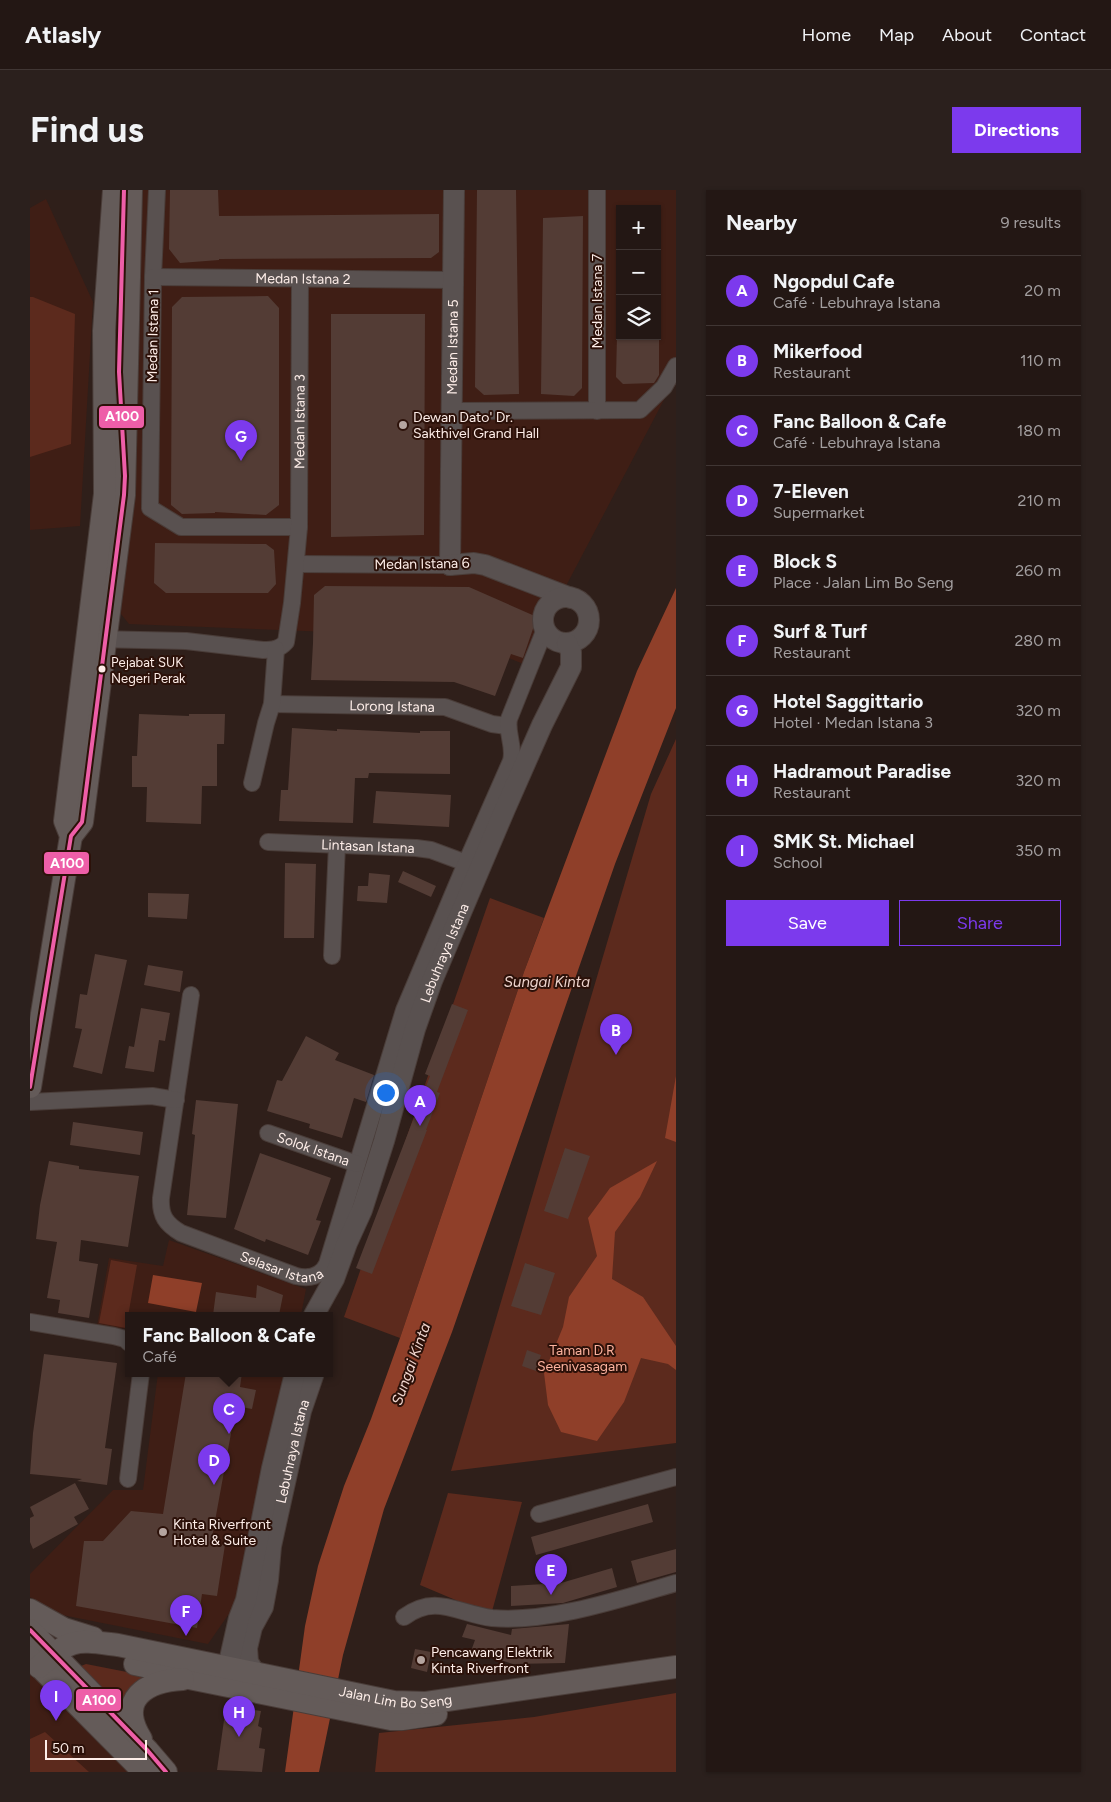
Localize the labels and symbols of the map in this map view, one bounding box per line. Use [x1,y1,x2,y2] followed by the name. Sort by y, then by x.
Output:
[589,253,606,348] street label: Medan Istana 7
[255,270,351,287] street label: Medan Istana 2
[144,289,162,383] street label: Medan Istana 1
[443,299,461,395] street label: Medan Istana 5
[291,374,308,469] street label: Medan Istana 3
[98,405,145,429] line badge: A100
[105,408,139,425] text: A100
[413,409,539,442] place label: Dewan Dato' Dr. Sakthivel Grand Hall
[397,419,409,431] marker: Dewan Dato' Dr. Sakthivel Grand Hall
[225,420,257,461] pin: G
[374,555,470,573] street label: Medan Istana 6
[111,655,186,686] place label: Pejabat SUK Negeri Perak
[97,664,107,674] marker: Pejabat SUK Negeri Perak
[349,697,435,715] street label: Lorong Istana
[321,836,415,856] street label: Lintasan Istana
[43,851,90,875] line badge: A100
[50,855,84,872] text: A100
[417,901,473,1005] street label: Lebuhraya Istana
[504,973,590,991] water label: Sungai Kinta
[600,1014,632,1055] pin: B
[373,1080,399,1106] your location
[404,1085,436,1126] pin: A
[275,1128,352,1169] street label: Solok Istana
[238,1247,326,1286] street label: Selasar Istana
[388,1320,434,1408] water label: Sungai Kinta
[537,1342,627,1375] park label: Taman D.R Seenivasagam
[213,1393,245,1434] pin: C
[272,1397,313,1505] street label: Lebuhraya Istana
[198,1444,230,1485] pin: D
[173,1516,271,1549] place label: Kinta Riverfront Hotel & Suite
[157,1526,169,1538] marker: Kinta Riverfront Hotel & Suite
[535,1554,567,1595] pin: E
[170,1595,202,1636] pin: F
[431,1644,553,1677] place label: Pencawang Elektrik Kinta Riverfront
[415,1654,427,1666] marker: Pencawang Elektrik Kinta Riverfront
[40,1680,72,1721] pin: I
[338,1682,453,1712] street label: Jalan Lim Bo Seng
[75,1688,122,1712] line badge: A100
[82,1692,116,1709] text: A100
[223,1696,255,1737] pin: H
[45,1737,148,1760] scale bar

